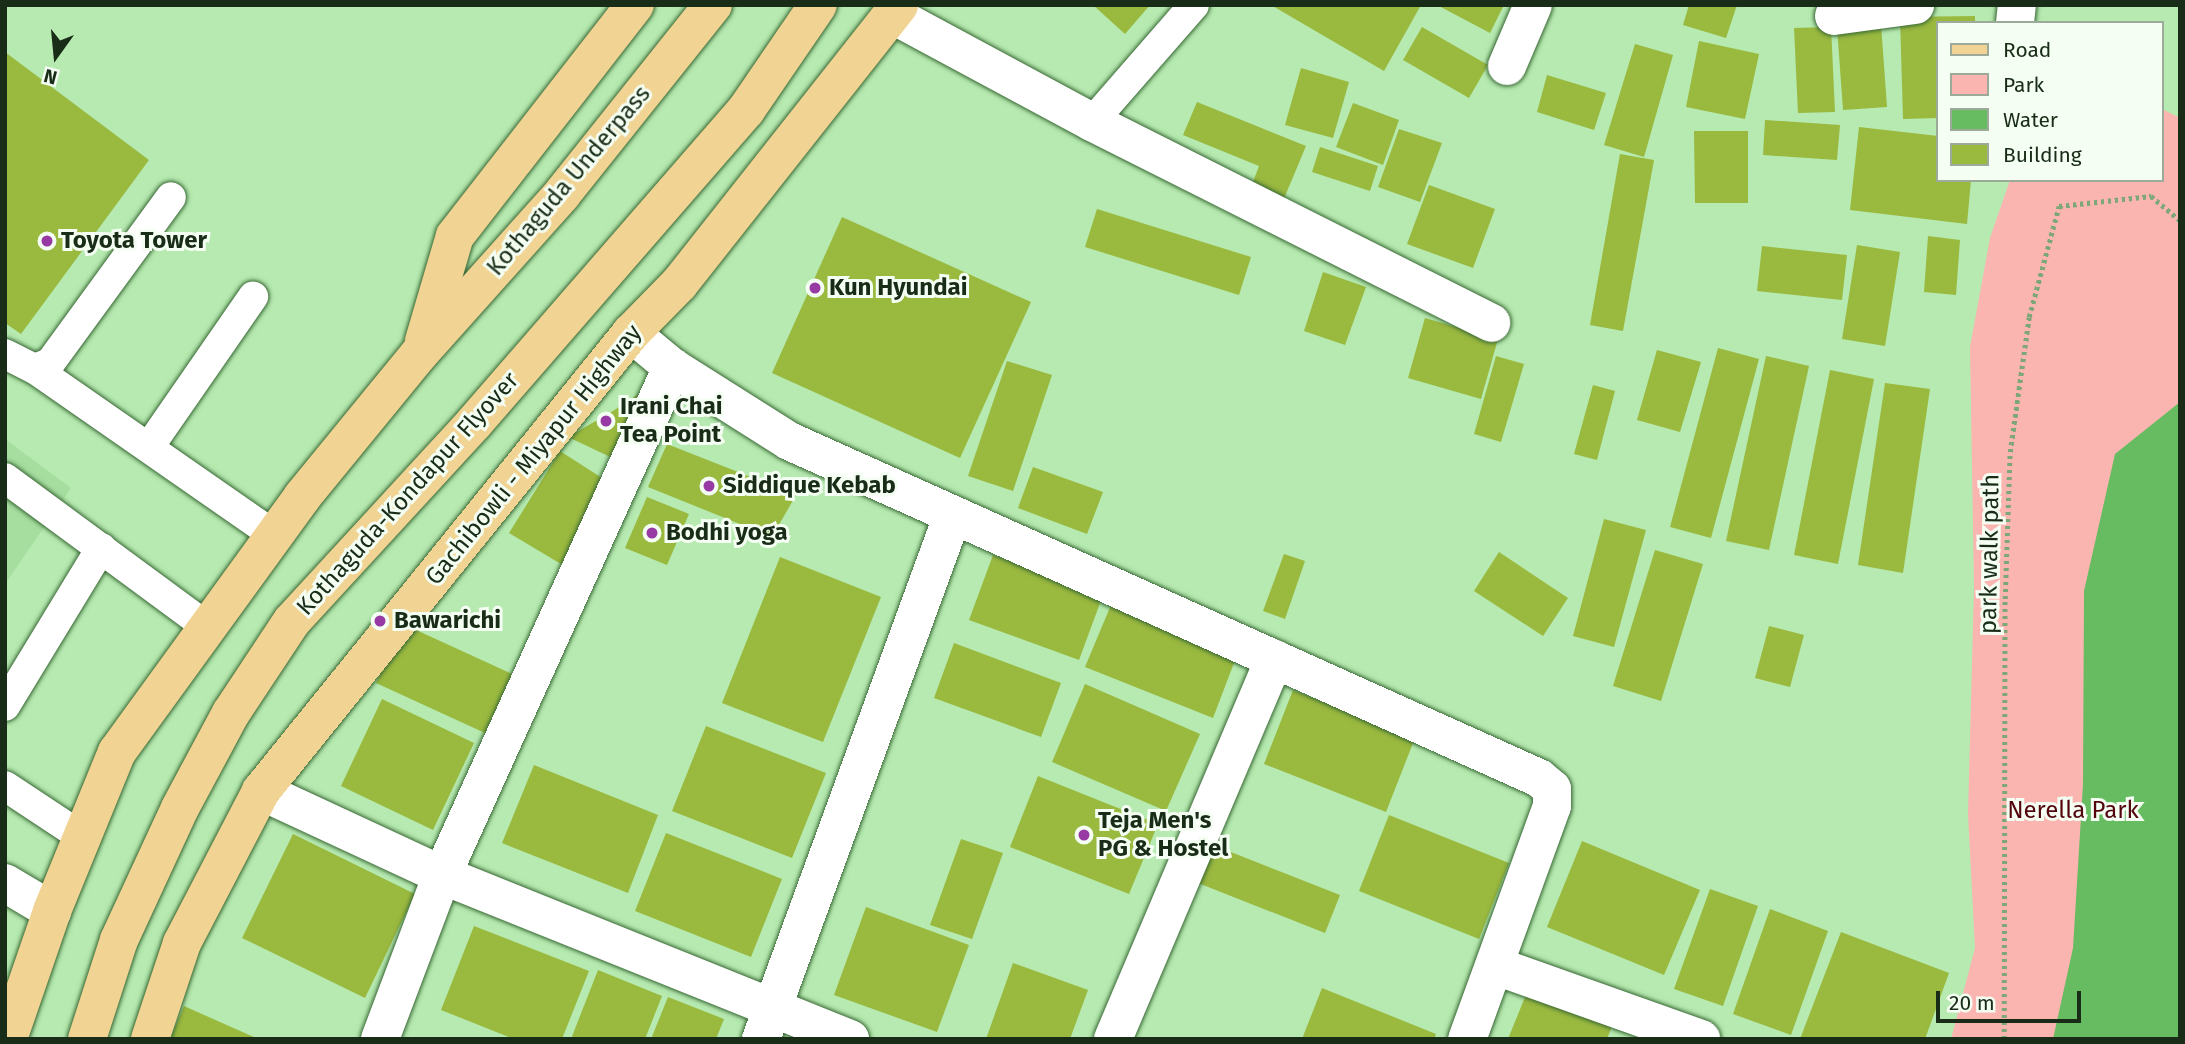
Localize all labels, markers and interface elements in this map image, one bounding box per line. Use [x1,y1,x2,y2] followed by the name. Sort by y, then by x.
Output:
[21,21,91,91] north arrow
[1937,21,2164,182] legend
[2003,37,2051,63] text: Road
[41,64,60,90] text: N
[2003,72,2044,98] text: Park
[481,80,657,282] street label: Kothaguda Underpass
[2003,107,2058,133] text: Water
[2003,142,2082,168] text: Building
[61,227,207,255] place label: Toyota Tower
[39,233,55,249] marker: Toyota Tower
[829,274,967,302] place label: Kun Hyundai
[807,280,823,296] marker: Kun Hyundai
[420,319,648,591] street label: Gachibowli - Miyapur Highway
[291,366,525,622] street label: Kothaguda-Kondapur Flyover
[620,393,723,449] place label: Irani Chai Tea Point
[598,413,614,429] marker: Irani Chai Tea Point
[723,472,896,500] place label: Siddique Kebab
[1974,474,2006,634] street label: park walk path
[701,478,717,494] marker: Siddique Kebab
[666,519,788,547] place label: Bodhi yoga
[644,525,660,541] marker: Bodhi yoga
[394,607,501,635] place label: Bawarichi
[372,613,388,629] marker: Bawarichi
[2007,797,2139,825] park label: Nerella Park
[1098,807,1228,863] place label: Teja Men's PG & Hostel
[1076,827,1092,843] marker: Teja Men's PG & Hostel
[1940,978,2085,1022] scale bar
[1949,990,1995,1016] text: 20 m

